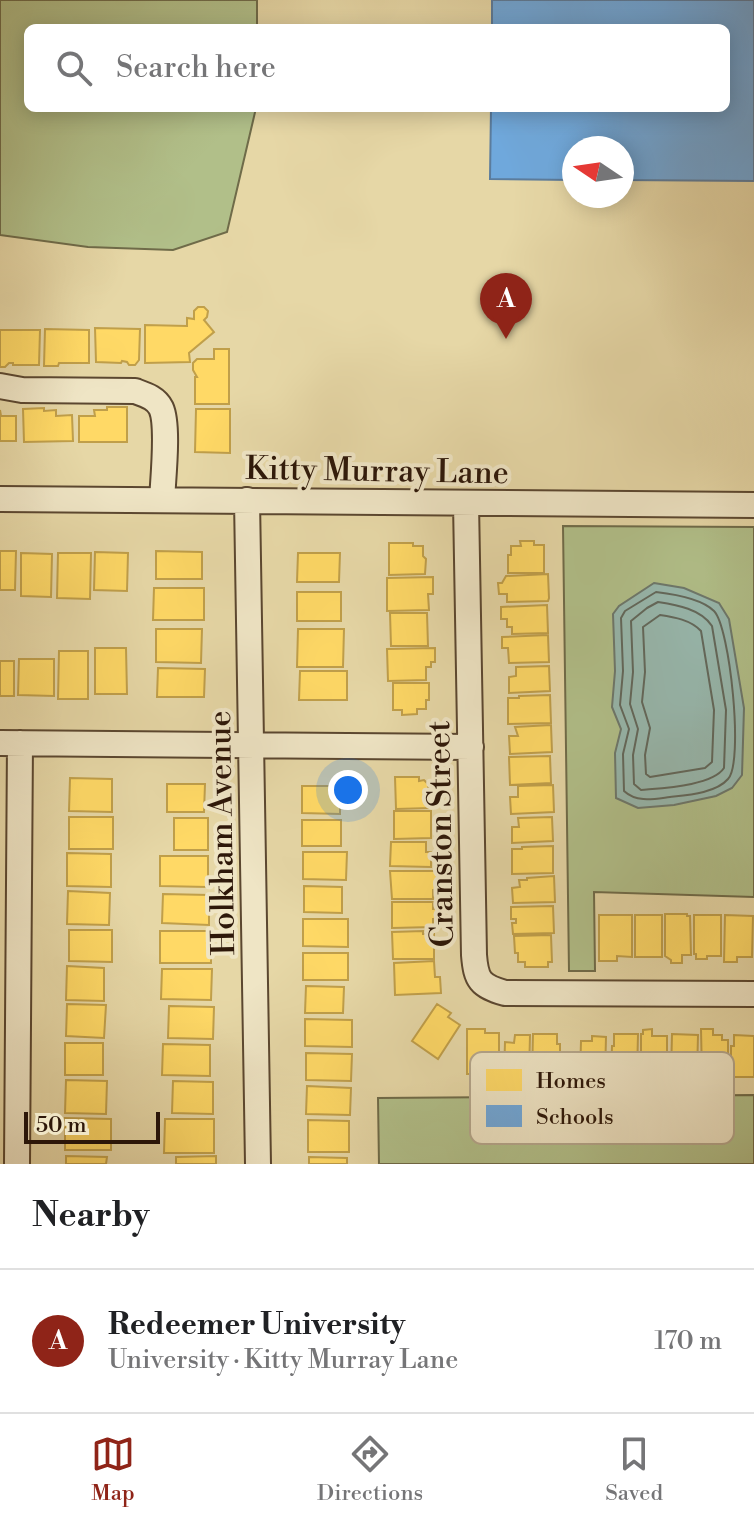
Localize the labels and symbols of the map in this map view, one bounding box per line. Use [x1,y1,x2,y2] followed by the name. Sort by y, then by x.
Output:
[562,136,634,208] north arrow
[480,273,532,339] pin: A
[245,449,509,493] street label: Kitty Murray Lane
[200,710,244,956] street label: Holkham Avenue
[419,720,463,948] street label: Cranston Street
[328,770,368,810] your location
[470,1052,734,1144] legend
[536,1068,606,1095] text: Homes
[536,1104,614,1131] text: Schools
[24,1108,160,1144] scale bar

